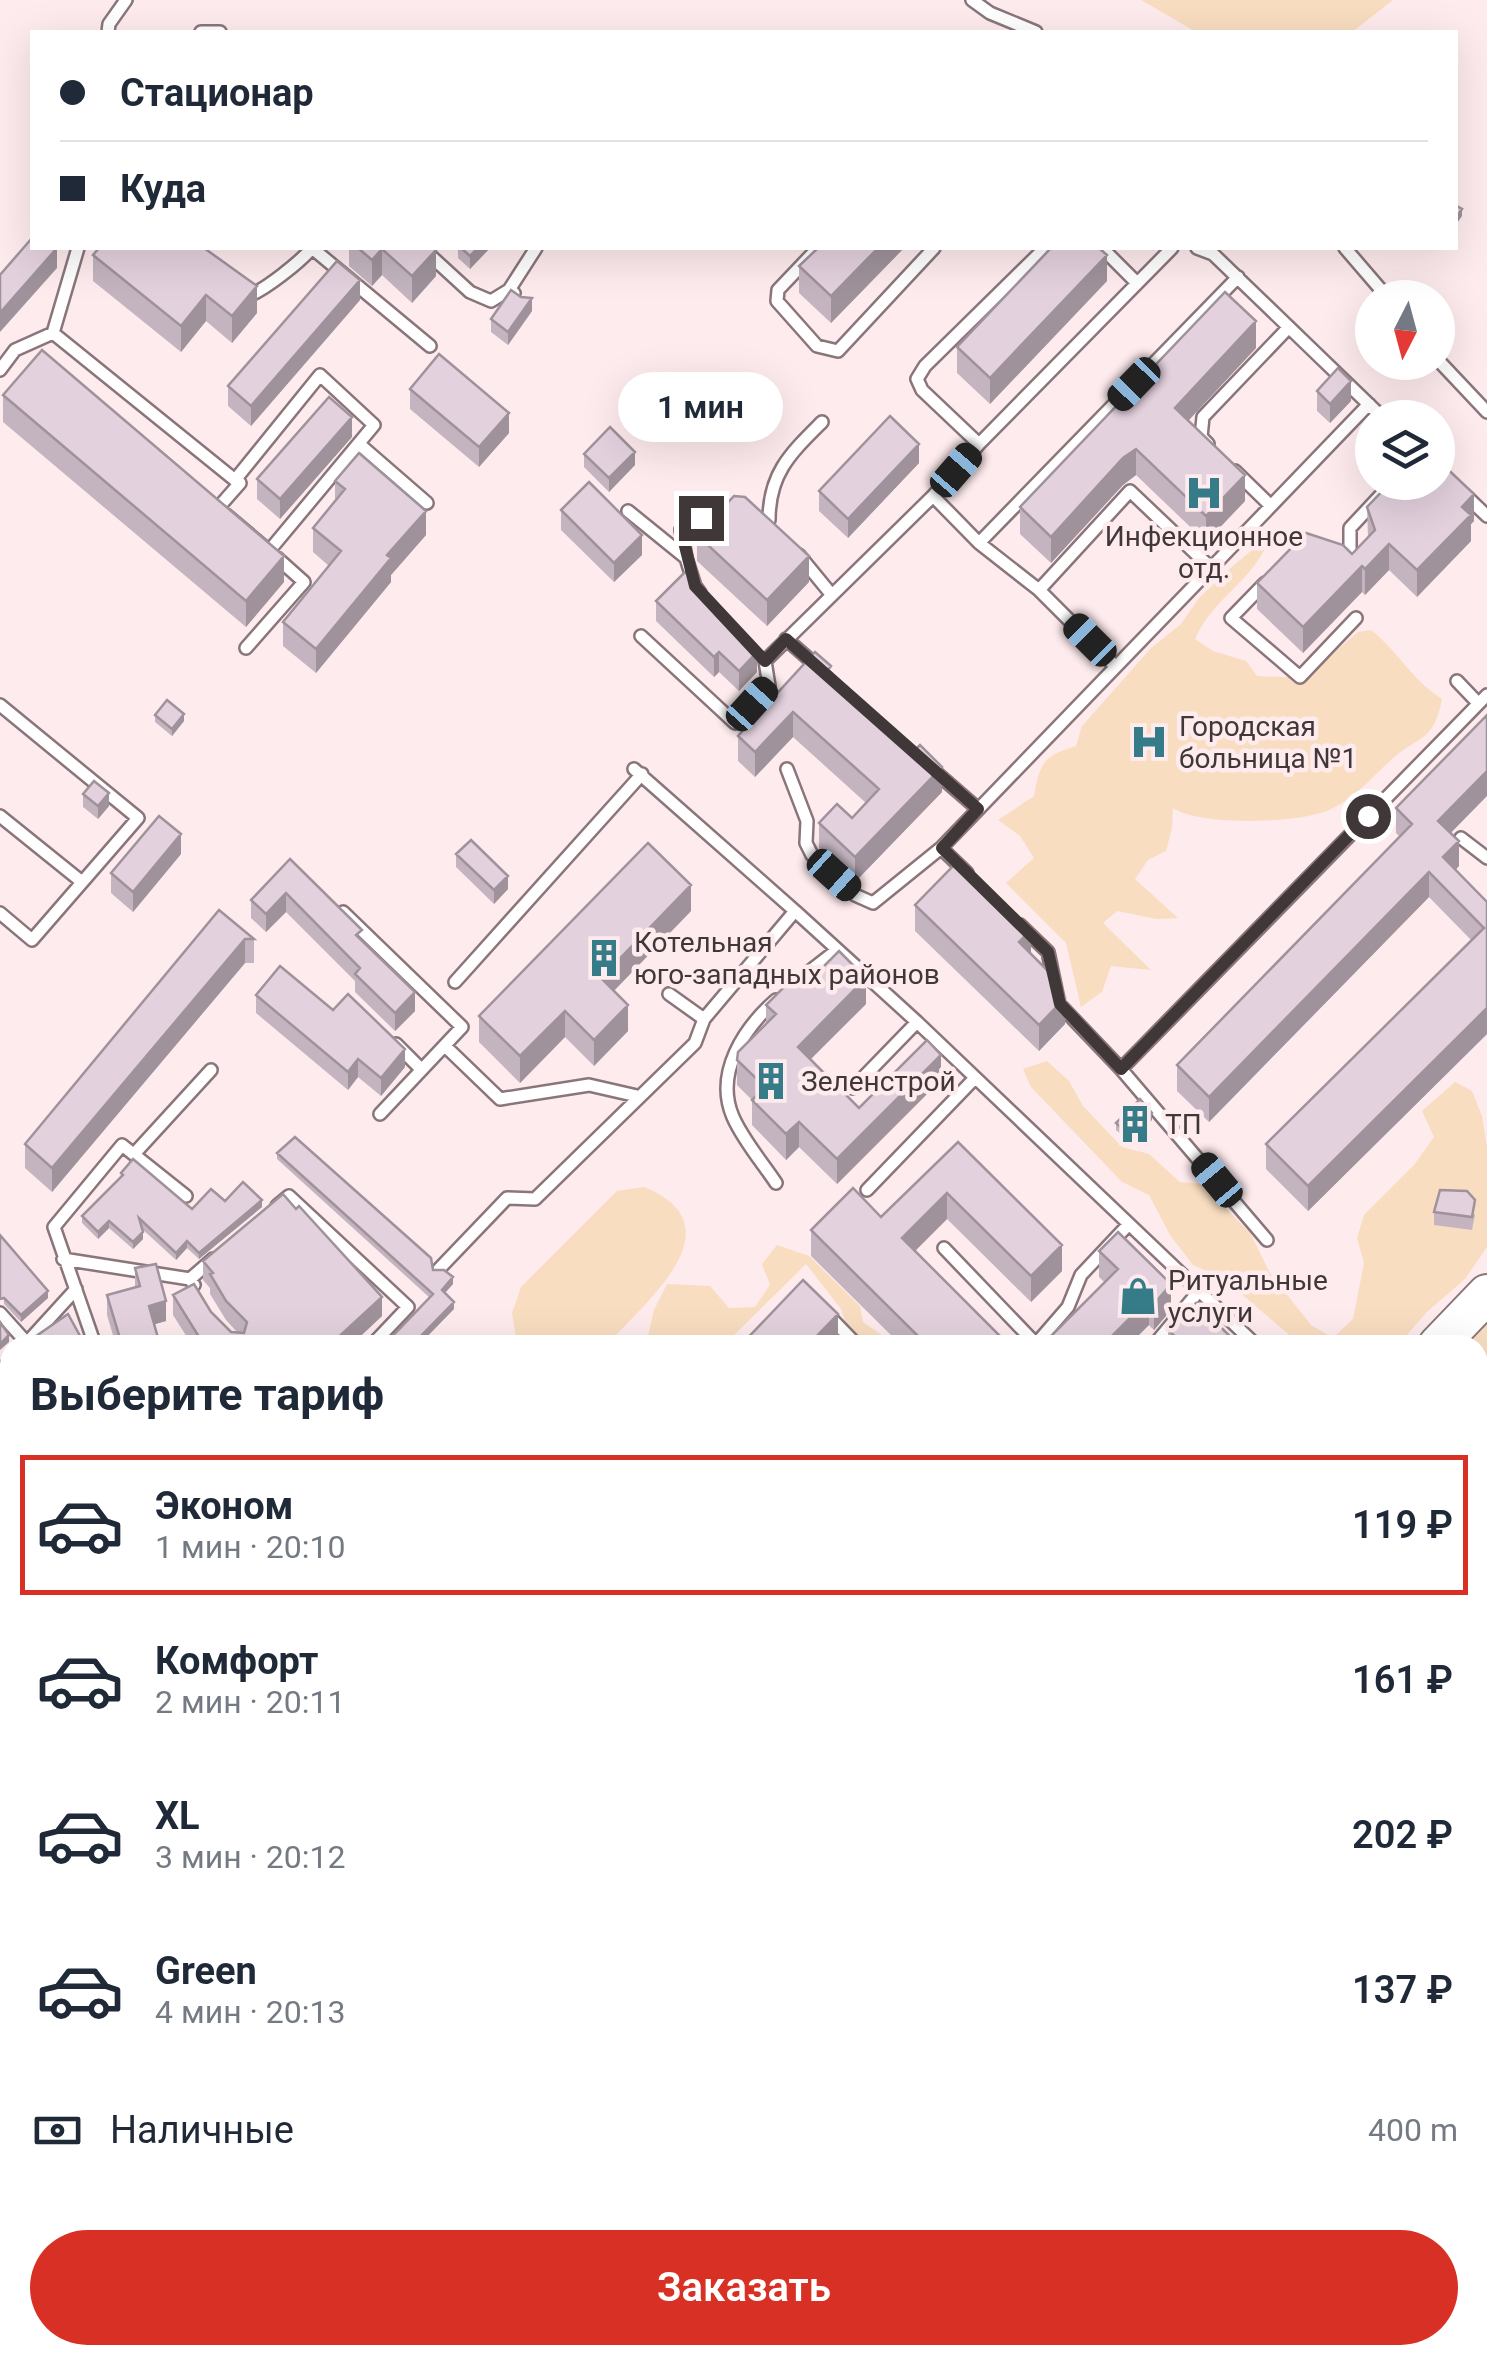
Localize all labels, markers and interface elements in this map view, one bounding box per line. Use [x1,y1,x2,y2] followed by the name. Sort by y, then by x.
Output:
[120,71,314,115] text: Стационар
[120,167,206,211] text: Куда
[1355,280,1455,380] north arrow
[1355,280,1455,500] map controls
[1102,352,1166,416] car
[618,373,784,443] callout: 1 мин
[657,388,744,426] text: 1 мин
[1355,400,1455,500] button: layers
[925,438,987,502] car
[1183,472,1225,514] hospital icon: Инфекционное отд.
[679,496,724,541] route end
[1105,520,1303,585] place label: Инфекционное отд.
[1058,608,1122,672] car
[721,672,783,736] car
[1179,710,1357,775] place label: Городская больница №1
[1128,721,1170,763] hospital icon: Городская больница №1
[1346,794,1391,839] route start
[802,844,866,906] car
[634,926,940,991] place label: Котельная юго-западных районов
[583,937,625,979] building icon: Котельная юго-западных районов
[750,1060,792,1102] building icon: Зеленстрой
[801,1065,956,1098] place label: Зеленстрой
[1114,1103,1156,1145] building icon: ТП
[1165,1108,1202,1141] place label: ТП
[1186,1147,1248,1213] car
[1168,1264,1328,1329] place label: Ритуальные услуги
[1117,1275,1159,1317] shop icon: Ритуальные услуги
[30,1368,384,1421] text: Выберите тариф
[35,1480,125,1570] icon: car
[155,1484,293,1528] text: Эконом
[1352,1503,1453,1547] text: 119 ₽
[155,1528,346,1566] text: 1 мин · 20:10
[35,1635,125,1725] icon: car
[155,1639,318,1683] text: Комфорт
[1352,1658,1453,1702] text: 161 ₽
[155,1683,346,1721] text: 2 мин · 20:11
[35,1790,125,1880] icon: car
[155,1794,200,1838] text: XL
[1352,1813,1453,1857] text: 202 ₽
[155,1838,346,1876] text: 3 мин · 20:12
[35,1945,125,2035] icon: car
[155,1949,257,1993] text: Green
[1352,1968,1453,2012] text: 137 ₽
[155,1993,346,2031] text: 4 мин · 20:13
[30,2103,85,2158] icon: cash
[110,2108,294,2152] text: Наличные
[1368,2111,1458,2149] text: 400 m
[30,2230,1458,2345] button: Заказать

